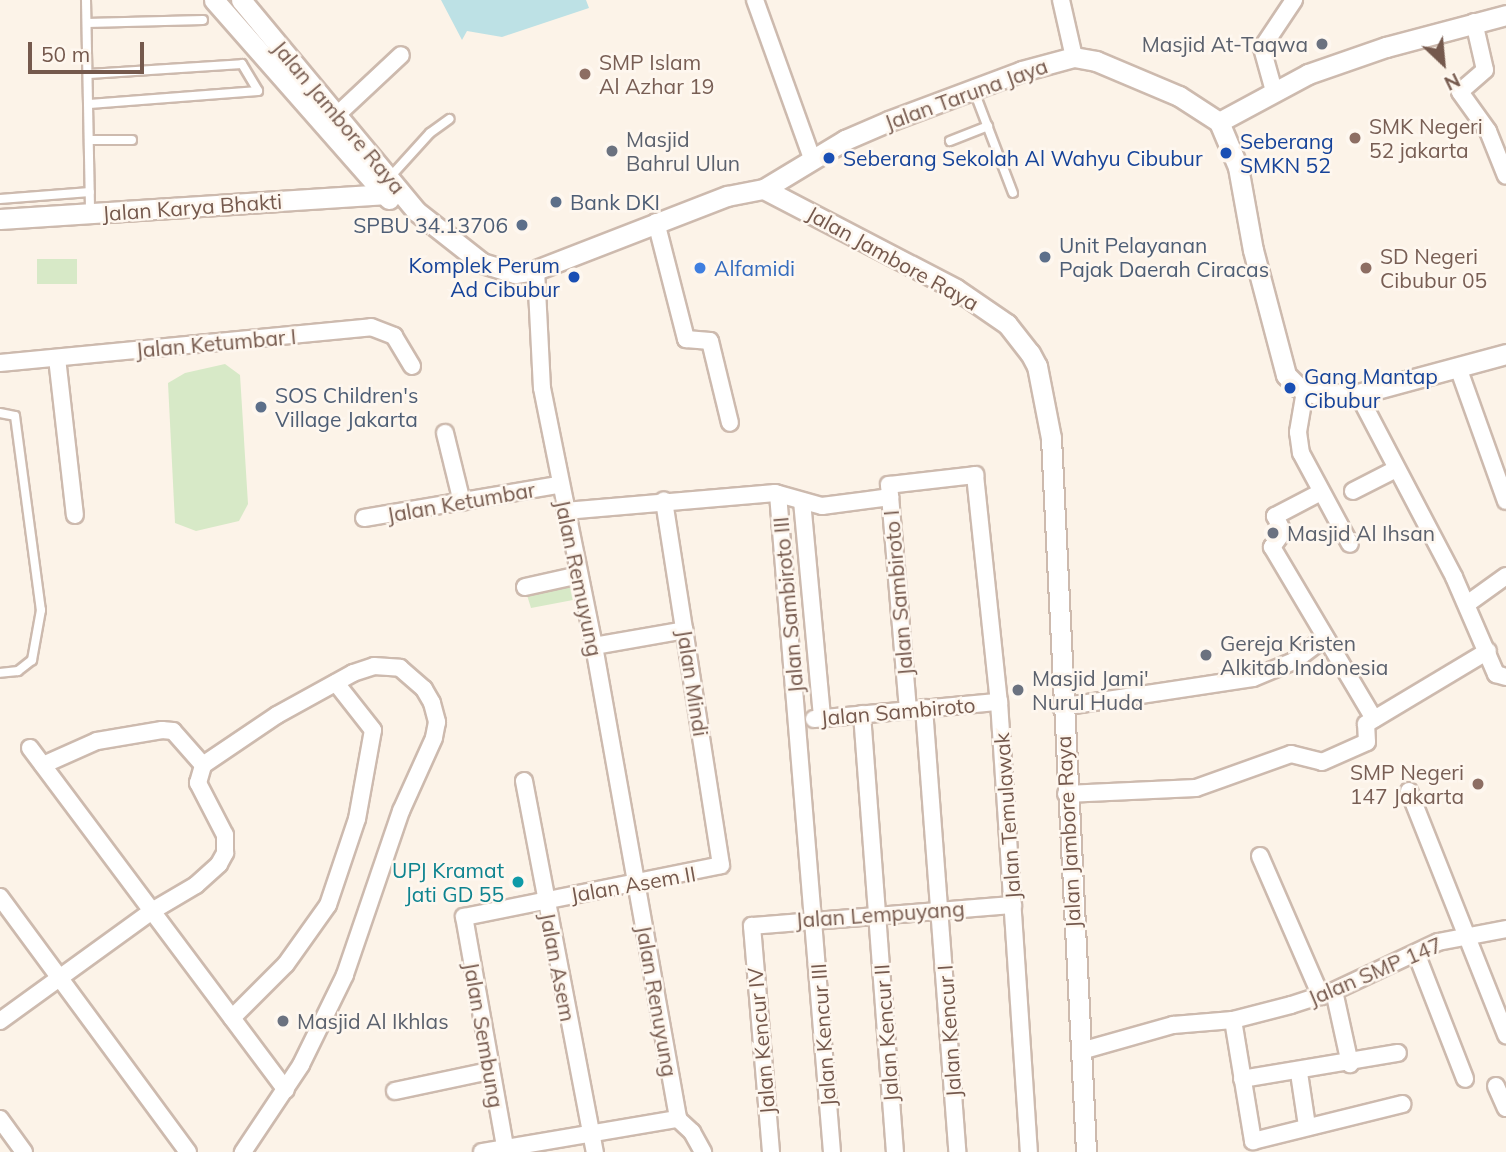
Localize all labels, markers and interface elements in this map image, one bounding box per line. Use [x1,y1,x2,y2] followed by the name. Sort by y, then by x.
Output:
[32,28,147,72] scale bar
[1408,28,1478,98] north arrow
[1142,31,1308,57] place label: Masjid At-Taqwa
[268,35,410,199] street label: Jalan Jambore Raya
[1314,36,1330,52] marker: Masjid At-Taqwa
[41,41,90,67] text: 50 m
[599,49,714,99] place label: SMP Islam Al Azhar 19
[881,53,1051,135] street label: Jalan Taruna Jaya
[577,66,593,82] marker: SMP Islam Al Azhar 19
[1440,68,1464,96] text: N
[1369,113,1483,163] place label: SMK Negeri 52 jakarta
[626,126,740,176] place label: Masjid Bahrul Ulun
[1240,128,1334,178] place label: Seberang SMKN 52
[1347,130,1363,146] marker: SMK Negeri 52 jakarta
[604,143,620,159] marker: Masjid Bahrul Ulun
[843,145,1203,171] place label: Seberang Sekolah Al Wahyu Cibubur
[1218,145,1234,161] marker: Seberang SMKN 52
[821,150,837,166] marker: Seberang Sekolah Al Wahyu Cibubur
[101,188,283,226] street label: Jalan Karya Bhakti
[570,189,660,215] place label: Bank DKI
[548,194,564,210] marker: Bank DKI
[803,200,983,316] street label: Jalan Jambore Raya
[353,212,508,238] place label: SPBU 34.13706
[514,217,530,233] marker: SPBU 34.13706
[1059,232,1269,282] place label: Unit Pelayanan Pajak Daerah Ciracas
[1380,243,1487,293] place label: SD Negeri Cibubur 05
[1037,249,1053,265] marker: Unit Pelayanan Pajak Daerah Ciracas
[408,252,560,302] place label: Komplek Perum Ad Cibubur
[714,255,795,281] place label: Alfamidi
[692,260,708,276] marker: Alfamidi
[1358,260,1374,276] marker: SD Negeri Cibubur 05
[566,269,582,285] marker: Komplek Perum Ad Cibubur
[135,323,297,363] street label: Jalan Ketumbar I
[1304,363,1438,413] place label: Gang Mantap Cibubur
[1282,380,1298,396] marker: Gang Mantap Cibubur
[275,382,418,432] place label: SOS Children's Village Jakarta
[253,399,269,415] marker: SOS Children's Village Jakarta
[385,477,537,527] street label: Jalan Ketumbar
[550,497,608,659] street label: Jalan Remuyung
[878,509,918,677] street label: Jalan Sambiroto I
[768,516,808,694] street label: Jalan Sambiroto III
[1287,520,1435,546] place label: Masjid Al Ihsan
[1265,525,1281,541] marker: Masjid Al Ihsan
[672,628,714,738] street label: Jalan Mindi
[1220,630,1388,680] place label: Gereja Kristen Alkitab Indonesia
[1198,647,1214,663] marker: Gereja Kristen Alkitab Indonesia
[1032,665,1149,715] place label: Masjid Jami' Nurul Huda
[1010,682,1026,698] marker: Masjid Jami' Nurul Huda
[820,692,976,730] street label: Jalan Sambiroto
[989,732,1025,900] street label: Jalan Temulawak
[1050,735,1086,929] street label: Jalan Jambore Raya
[1350,759,1464,809] place label: SMP Negeri 147 Jakarta
[1470,776,1486,792] marker: SMP Negeri 147 Jakarta
[392,857,504,907] place label: UPJ Kramat Jati GD 55
[568,861,698,907] street label: Jalan Asem II
[510,874,526,890] marker: UPJ Kramat Jati GD 55
[795,896,965,932] street label: Jalan Lempuyang
[535,910,581,1024] street label: Jalan Asem
[631,923,683,1079] street label: Jalan Renuyung
[1304,931,1446,1011] street label: Jalan SMP 147
[459,960,509,1110] street label: Jalan Sembung
[805,962,841,1108] street label: Jalan Kencur III
[869,963,903,1103] street label: Jalan Kencur II
[932,964,966,1098] street label: Jalan Kencur I
[742,966,780,1116] street label: Jalan Kencur IV
[297,1008,449,1034] place label: Masjid Al Ikhlas
[275,1013,291,1029] marker: Masjid Al Ikhlas

